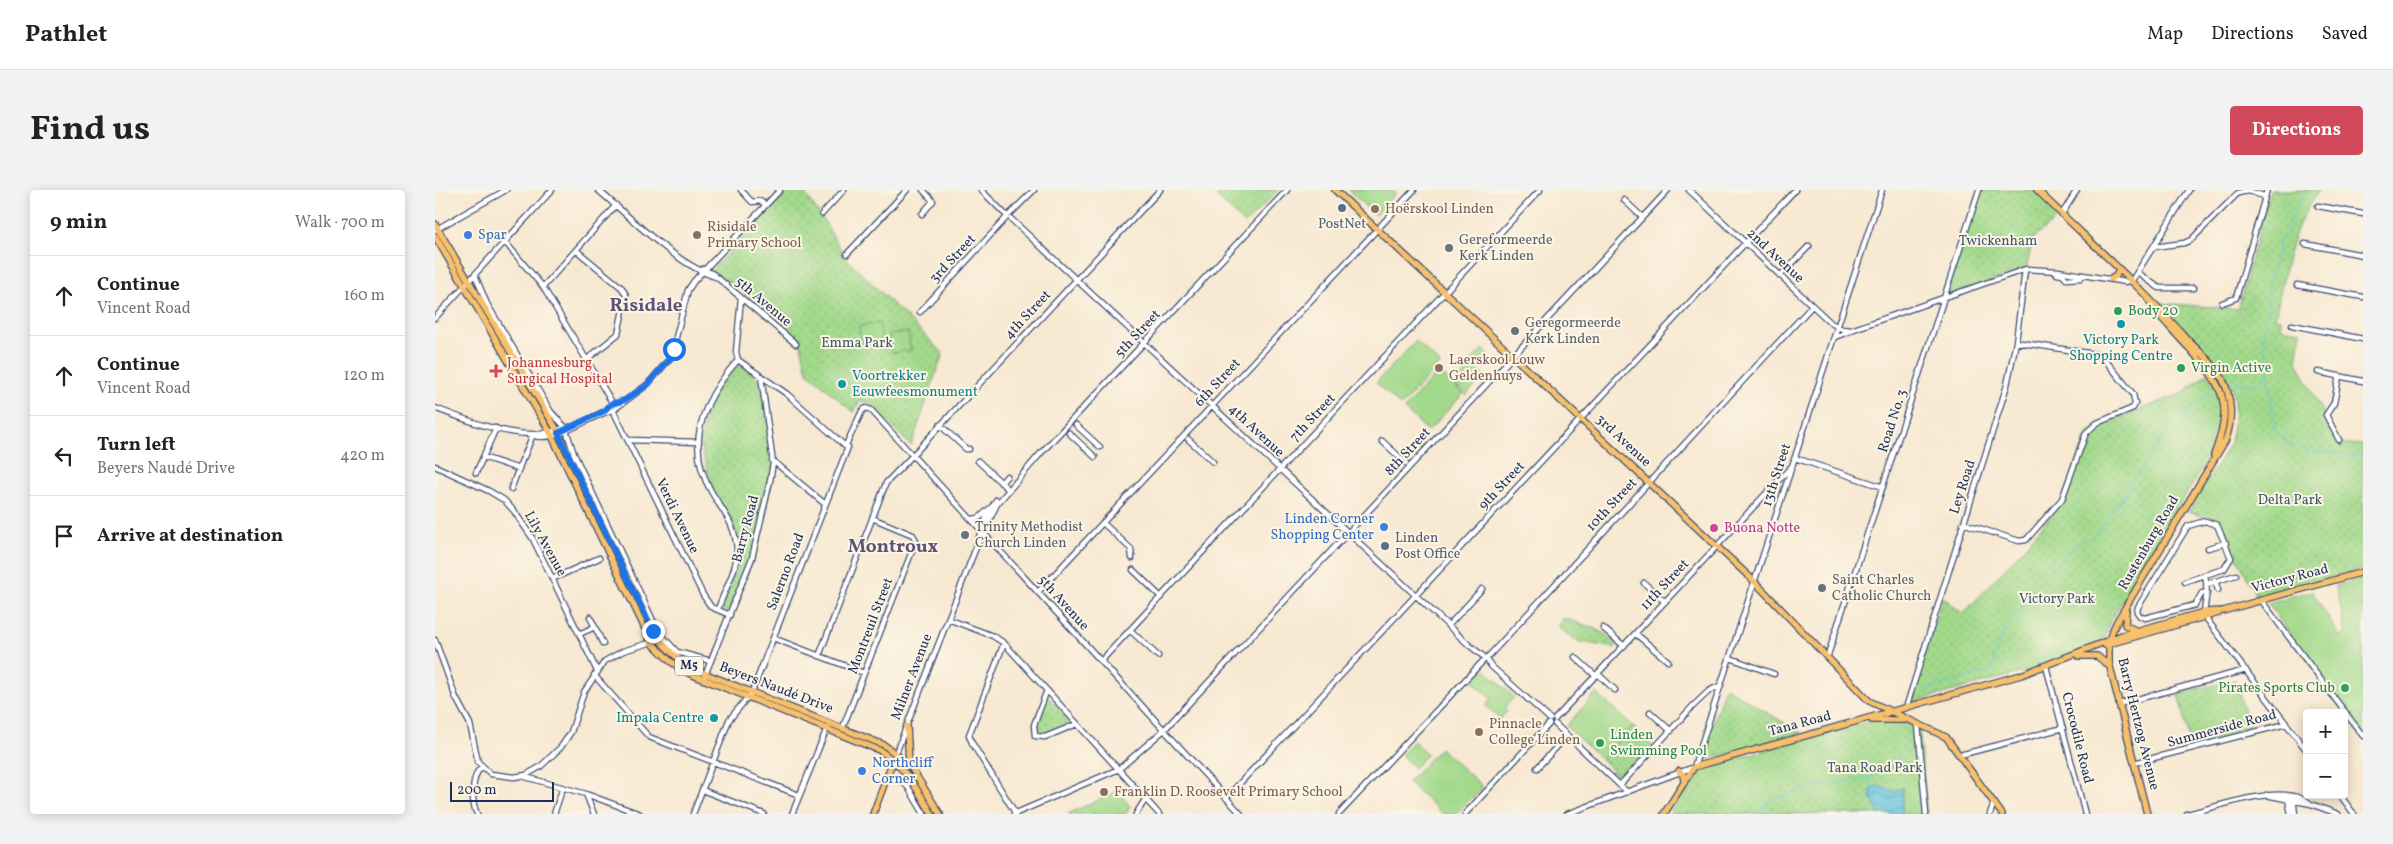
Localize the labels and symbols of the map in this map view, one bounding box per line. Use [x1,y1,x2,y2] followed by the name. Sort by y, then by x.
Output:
[1385,200,1494,219] place label: Hoërskool Linden
[1336,202,1348,214] marker: PostNet
[1369,203,1381,215] marker: Hoërskool Linden
[1318,215,1366,234] place label: PostNet
[707,218,801,253] place label: Risidale Primary School
[1742,224,1808,288] street label: 2nd Avenue
[478,226,507,245] place label: Spar
[462,229,474,241] marker: Spar
[691,229,703,241] marker: Risidale Primary School
[925,230,981,288] street label: 3rd Street
[1459,231,1553,266] place label: Gereformeerde Kerk Linden
[1959,232,2037,251] park label: Twickenham
[1443,242,1455,254] marker: Gereformeerde Kerk Linden
[731,273,796,332] street label: 5th Avenue
[1000,286,1056,344] street label: 4th Street
[609,293,683,319] district label: Risidale
[2128,302,2178,321] place label: Body 20
[2112,305,2124,317] marker: Body 20
[1111,306,1165,362] street label: 5th Street
[1525,314,1621,349] place label: Geregormeerde Kerk Linden
[2115,318,2127,330] marker: Victory Park Shopping Centre
[1509,325,1521,337] marker: Geregormeerde Kerk Linden
[2069,331,2173,366] place label: Victory Park Shopping Centre
[821,334,893,353] park label: Emma Park
[663,338,686,361] route start
[1449,351,1545,386] place label: Laerskool Louw Geldenhuys
[507,354,612,389] place label: Johannesburg Surgical Hospital
[1191,355,1245,411] street label: 6th Street
[2191,359,2272,378] place label: Virgin Active
[1433,362,1445,374] marker: Laerskool Louw Geldenhuys
[2175,362,2187,374] marker: Virgin Active
[489,364,503,378] marker: Johannesburg Surgical Hospital
[852,367,978,402] place label: Voortrekker Eeuwfeesmonument
[836,378,848,390] marker: Voortrekker Eeuwfeesmonument
[1874,387,1912,455] street label: Road No. 3
[1286,390,1340,446] street label: 7th Street
[1224,400,1288,462] street label: 4th Avenue
[1591,410,1655,472] street label: 3rd Avenue
[1381,424,1435,480] street label: 8th Street
[1758,441,1796,509] street label: 13th Street
[1945,457,1981,517] street label: Ley Road
[1475,458,1529,514] street label: 9th Street
[1582,474,1642,536] street label: 10th Street
[651,475,704,557] street label: Verdi Avenue
[2258,491,2323,510] park label: Delta Park
[2114,492,2184,594] street label: Rustenburg Road
[728,493,764,565] street label: Barry Road
[519,508,571,580] street label: Lily Avenue
[1270,510,1374,545] place label: Linden Corner Shopping Center
[975,518,1083,553] place label: Trinity Methodist Church Linden
[1724,519,1801,538] place label: Buona Notte
[1378,521,1390,533] marker: Linden Corner Shopping Center
[1708,522,1720,534] marker: Buona Notte
[959,529,971,541] marker: Trinity Methodist Church Linden
[1395,529,1461,564] place label: Linden Post Office
[763,530,810,613] street label: Salerno Road
[848,534,939,560] district label: Montroux
[1379,540,1391,552] marker: Linden Post Office
[1636,555,1694,615] street label: 11th Street
[2249,560,2331,598] street label: Victory Road
[1033,571,1093,635] street label: 5th Avenue
[1832,571,1931,606] place label: Saint Charles Catholic Church
[844,575,898,677] street label: Montreuil Street
[1816,582,1828,594] marker: Saint Charles Catholic Church
[2019,590,2095,609] park label: Victory Park
[642,620,665,643] route end
[887,631,937,723] street label: Milner Avenue
[675,656,703,676] road number: M5
[2112,656,2164,792] street label: Barry Hertzog Avenue
[716,657,836,719] street label: Beyers Naudé Drive
[2218,679,2335,698] place label: Pirates Sports Club
[2339,682,2351,694] marker: Pirates Sports Club
[2056,690,2098,786] street label: Crocodile Road
[2165,705,2279,753] street label: Summerside Road
[1767,707,1833,741] street label: Tana Road
[616,709,704,728] place label: Impala Centre
[708,712,720,724] marker: Impala Centre
[1489,715,1580,750] place label: Pinnacle College Linden
[1473,726,1485,738] marker: Pinnacle College Linden
[1610,726,1707,761] place label: Linden Swimming Pool
[1594,737,1606,749] marker: Linden Swimming Pool
[872,754,934,789] place label: Northcliff Corner
[1827,759,1923,778] park label: Tana Road Park
[856,765,868,777] marker: Northcliff Corner
[450,779,554,802] scale bar
[1114,783,1343,802] place label: Franklin D. Roosevelt Primary School
[1098,786,1110,798] marker: Franklin D. Roosevelt Primary School

